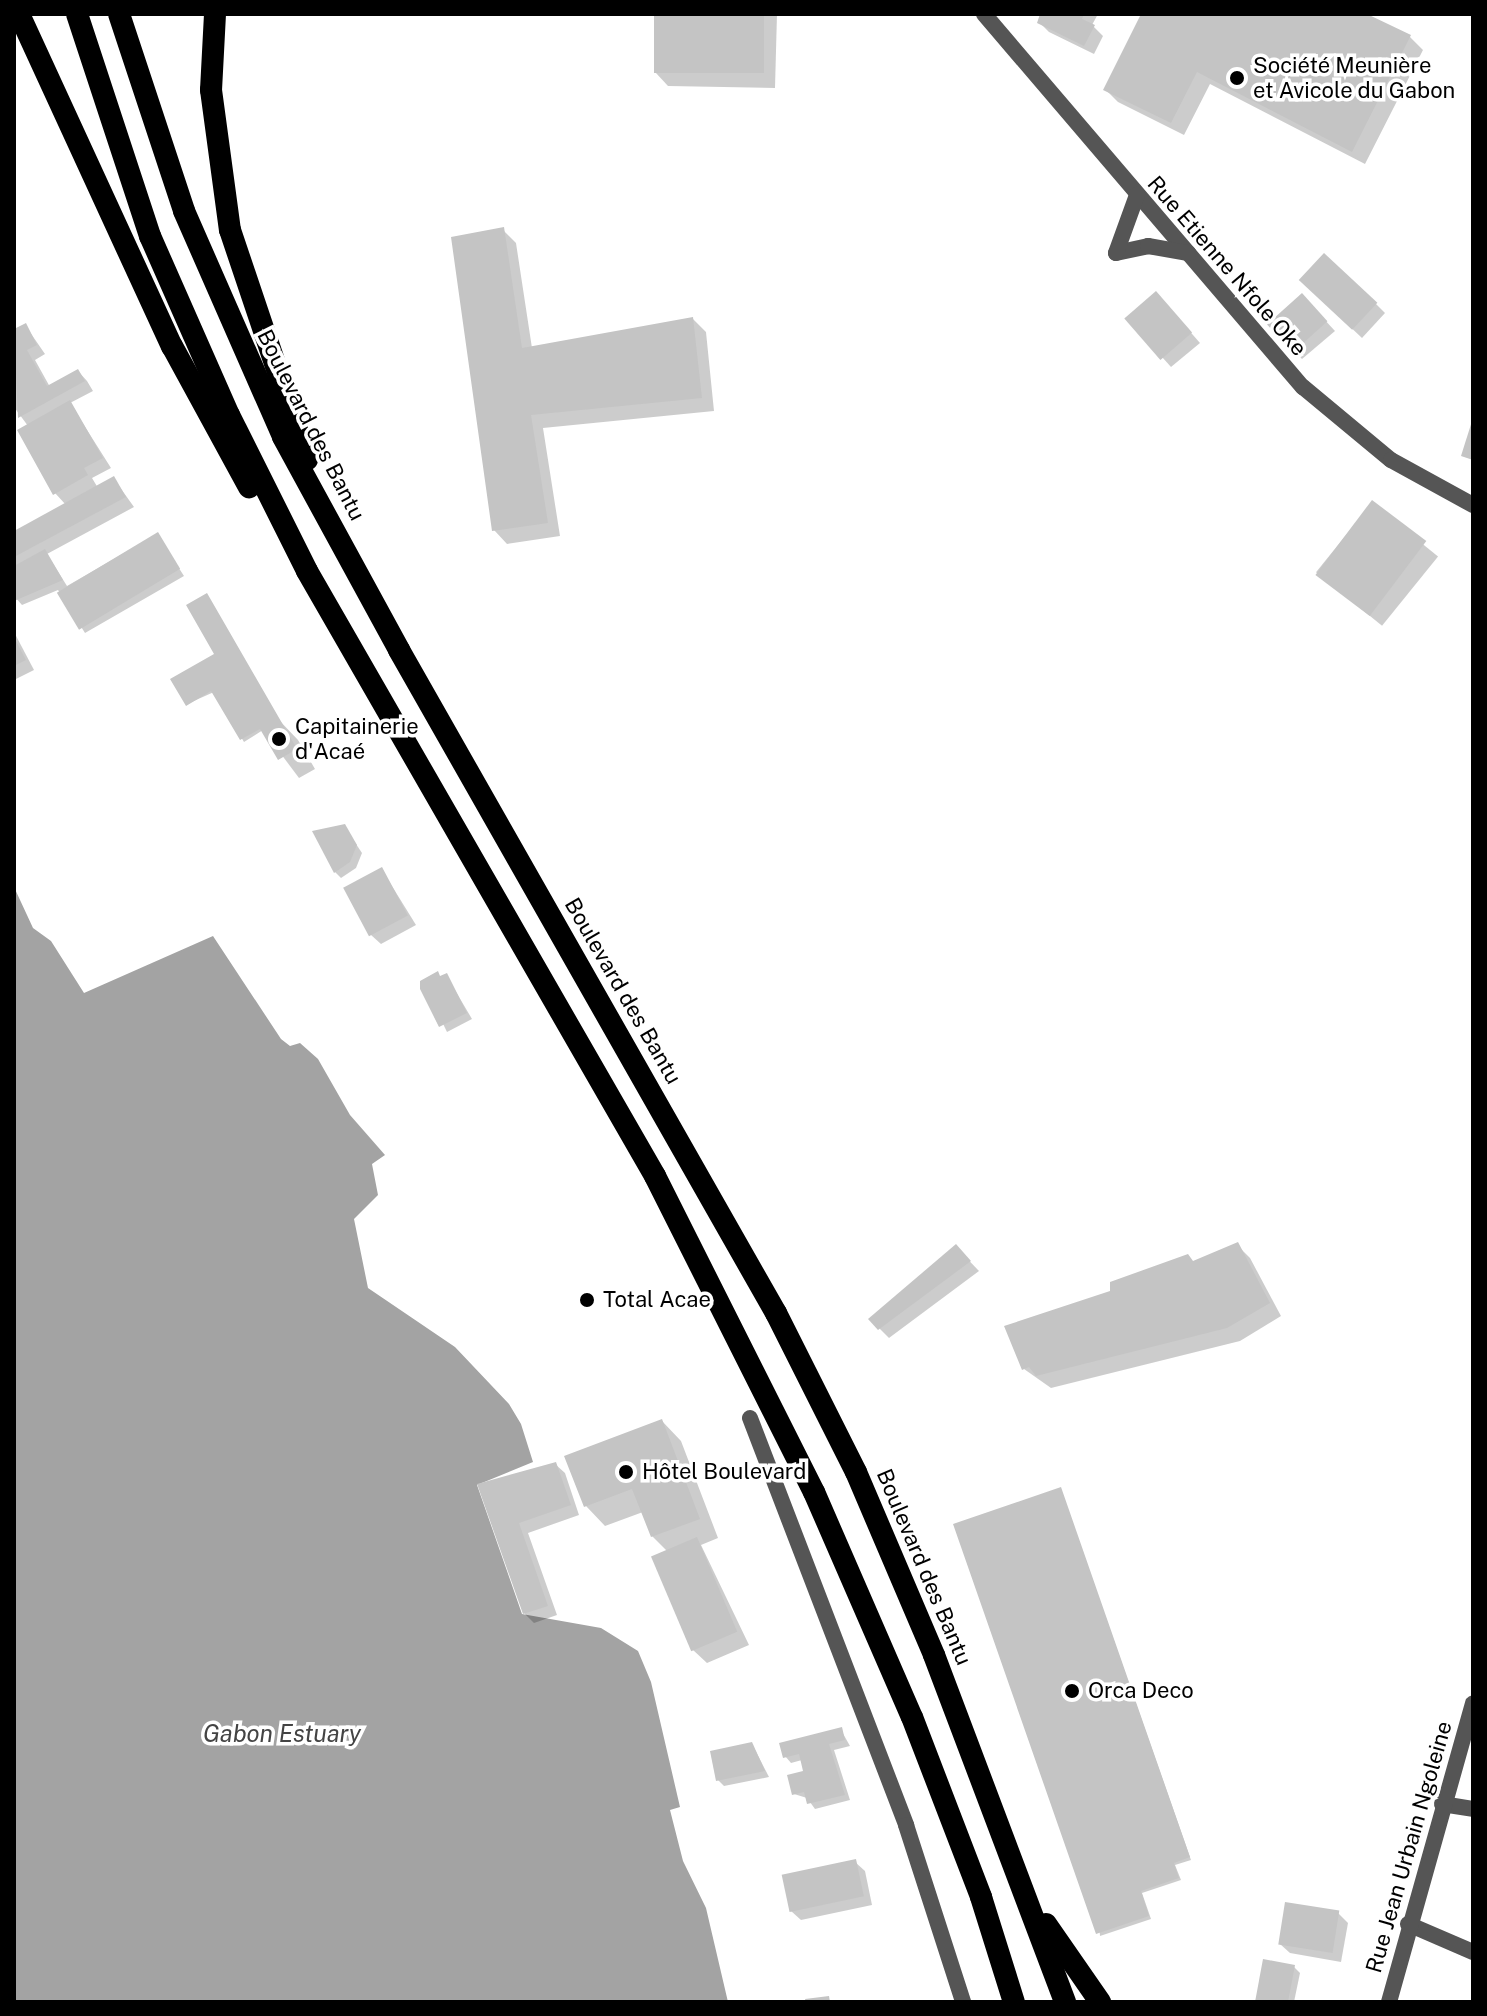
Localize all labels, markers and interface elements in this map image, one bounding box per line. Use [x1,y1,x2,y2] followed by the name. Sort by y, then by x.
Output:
[1253,52,1456,104] place label: Société Meunière et Avicole du Gabon
[1228,69,1246,87] marker: Société Meunière et Avicole du Gabon
[1142,171,1312,361] street label: Rue Etienne Nfole Oke
[251,325,371,525] street label: Boulevard des Bantu
[295,713,419,764] place label: Capitainerie d'Acaé
[270,730,288,748] marker: Capitainerie d'Acaé
[559,893,687,1089] street label: Boulevard des Bantu
[603,1287,711,1313] place label: Total Acae
[578,1291,596,1309] marker: Total Acae
[642,1459,806,1485] place label: Hôtel Boulevard
[617,1463,635,1481] marker: Hôtel Boulevard
[871,1465,977,1669] street label: Boulevard des Bantu
[1088,1678,1194,1704] place label: Orca Deco
[1063,1682,1081,1700] marker: Orca Deco
[1360,1718,1458,1976] street label: Rue Jean Urbain Ngoleine
[203,1720,361,1748] water label: Gabon Estuary

